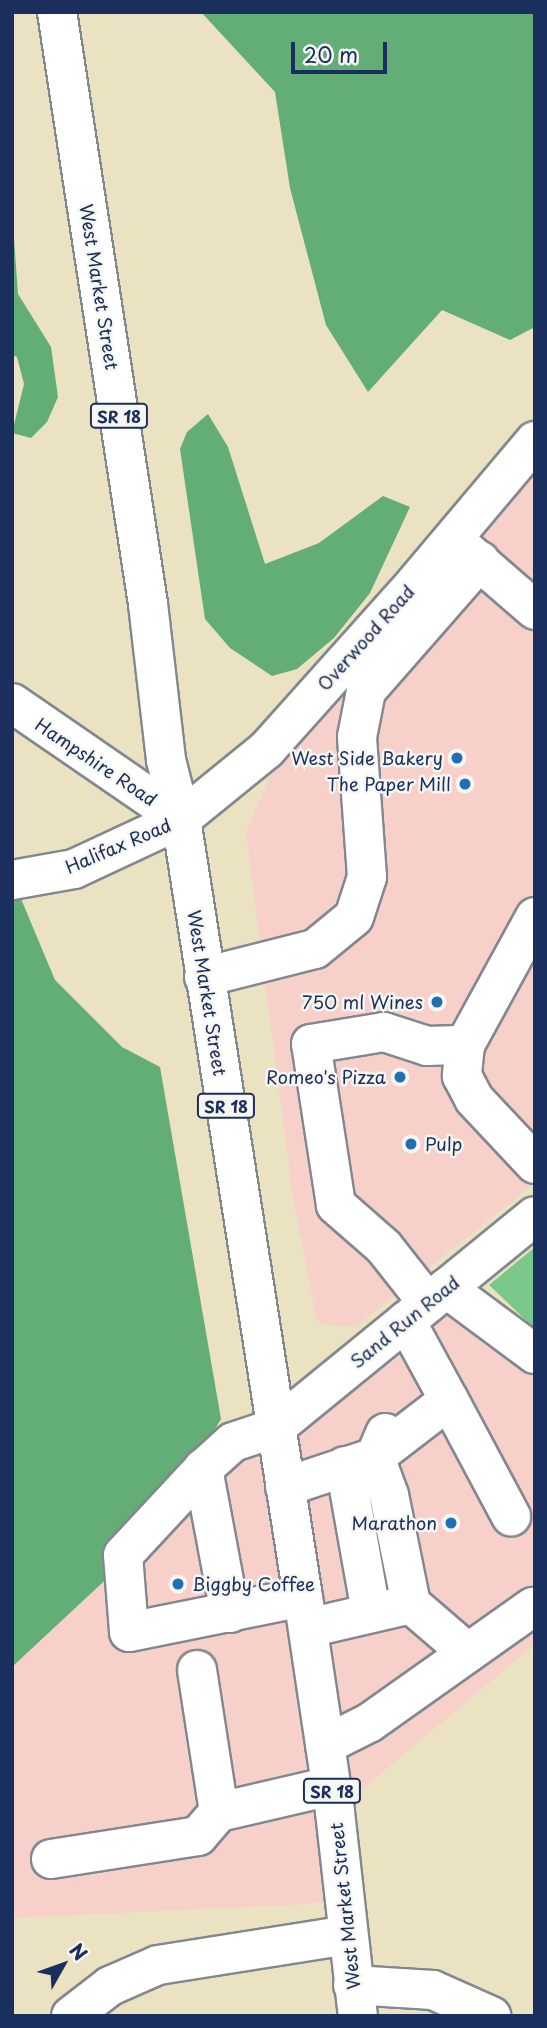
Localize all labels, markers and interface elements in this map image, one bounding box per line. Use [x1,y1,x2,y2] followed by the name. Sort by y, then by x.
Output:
[295,28,391,72] scale bar
[304,38,358,70] text: 20 m
[75,201,123,373] street label: West Market Street
[89,404,149,428] road number: SR 18
[313,581,419,695] street label: Overwood Road
[31,713,161,811] street label: Hampshire Road
[291,747,443,769] place label: West Side Bakery
[449,750,465,766] marker: West Side Bakery
[325,773,451,795] place label: The Paper Mill
[457,776,473,792] marker: The Paper Mill
[62,814,174,878] street label: Halifax Road
[183,907,231,1079] street label: West Market Street
[303,991,423,1013] place label: 750 ml Wines
[429,994,445,1010] marker: 750 ml Wines
[267,1066,386,1088] place label: Romeo's Pizza
[392,1069,408,1085] marker: Romeo's Pizza
[196,1094,256,1118] road number: SR 18
[425,1133,462,1155] place label: Pulp
[403,1136,419,1152] marker: Pulp
[346,1271,464,1373] street label: Sand Run Road
[351,1512,437,1534] place label: Marathon
[443,1515,459,1531] marker: Marathon
[192,1573,315,1595] place label: Biggby Coffee
[170,1576,186,1592] marker: Biggby Coffee
[302,1778,362,1804] road number: SR 18
[325,1820,365,1992] street label: West Market Street
[28,1930,98,2000] north arrow
[64,1937,95,1966] text: N

